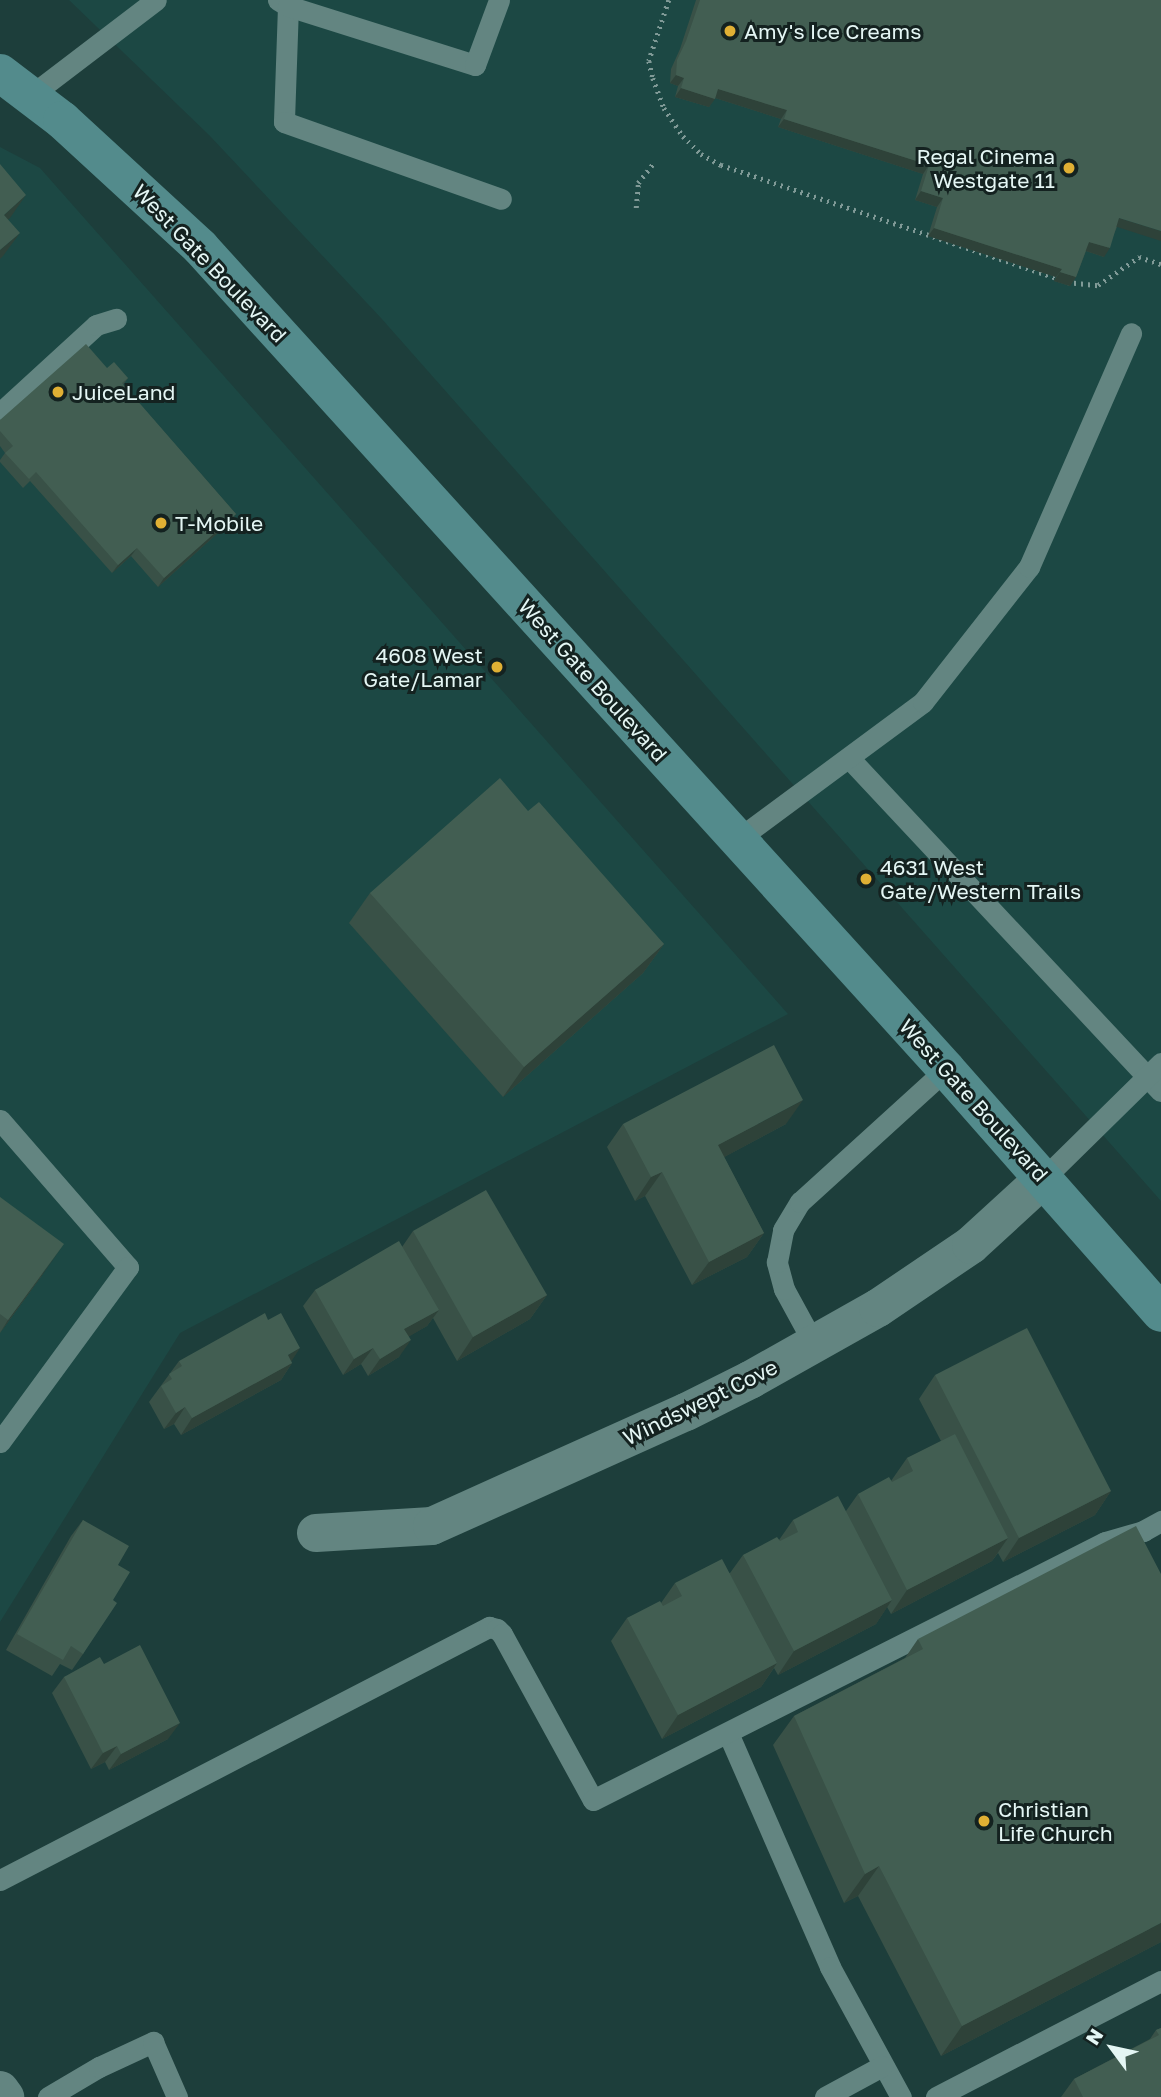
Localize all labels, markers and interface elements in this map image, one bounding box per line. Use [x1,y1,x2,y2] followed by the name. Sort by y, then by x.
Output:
[744,18,921,44] place label: Amy's Ice Creams
[722,23,738,39] marker: Amy's Ice Creams
[917,143,1055,193] place label: Regal Cinema Westgate 11
[1061,160,1077,176] marker: Regal Cinema Westgate 11
[128,179,292,347] street label: West Gate Boulevard
[72,379,175,405] place label: JuiceLand
[50,384,66,400] marker: JuiceLand
[175,510,263,536] place label: T-Mobile
[153,515,169,531] marker: T-Mobile
[513,593,673,767] street label: West Gate Boulevard
[363,642,483,692] place label: 4608 West Gate/Lamar
[489,659,505,675] marker: 4608 West Gate/Lamar
[880,854,1081,904] place label: 4631 West Gate/Western Trails
[858,871,874,887] marker: 4631 West Gate/Western Trails
[894,1013,1054,1187] street label: West Gate Boulevard
[619,1354,781,1450] street label: Windswept Cove
[998,1796,1113,1846] place label: Christian Life Church
[976,1813,992,1829] marker: Christian Life Church
[1077,2013,1147,2083] north arrow
[1080,2024,1108,2049] text: N

